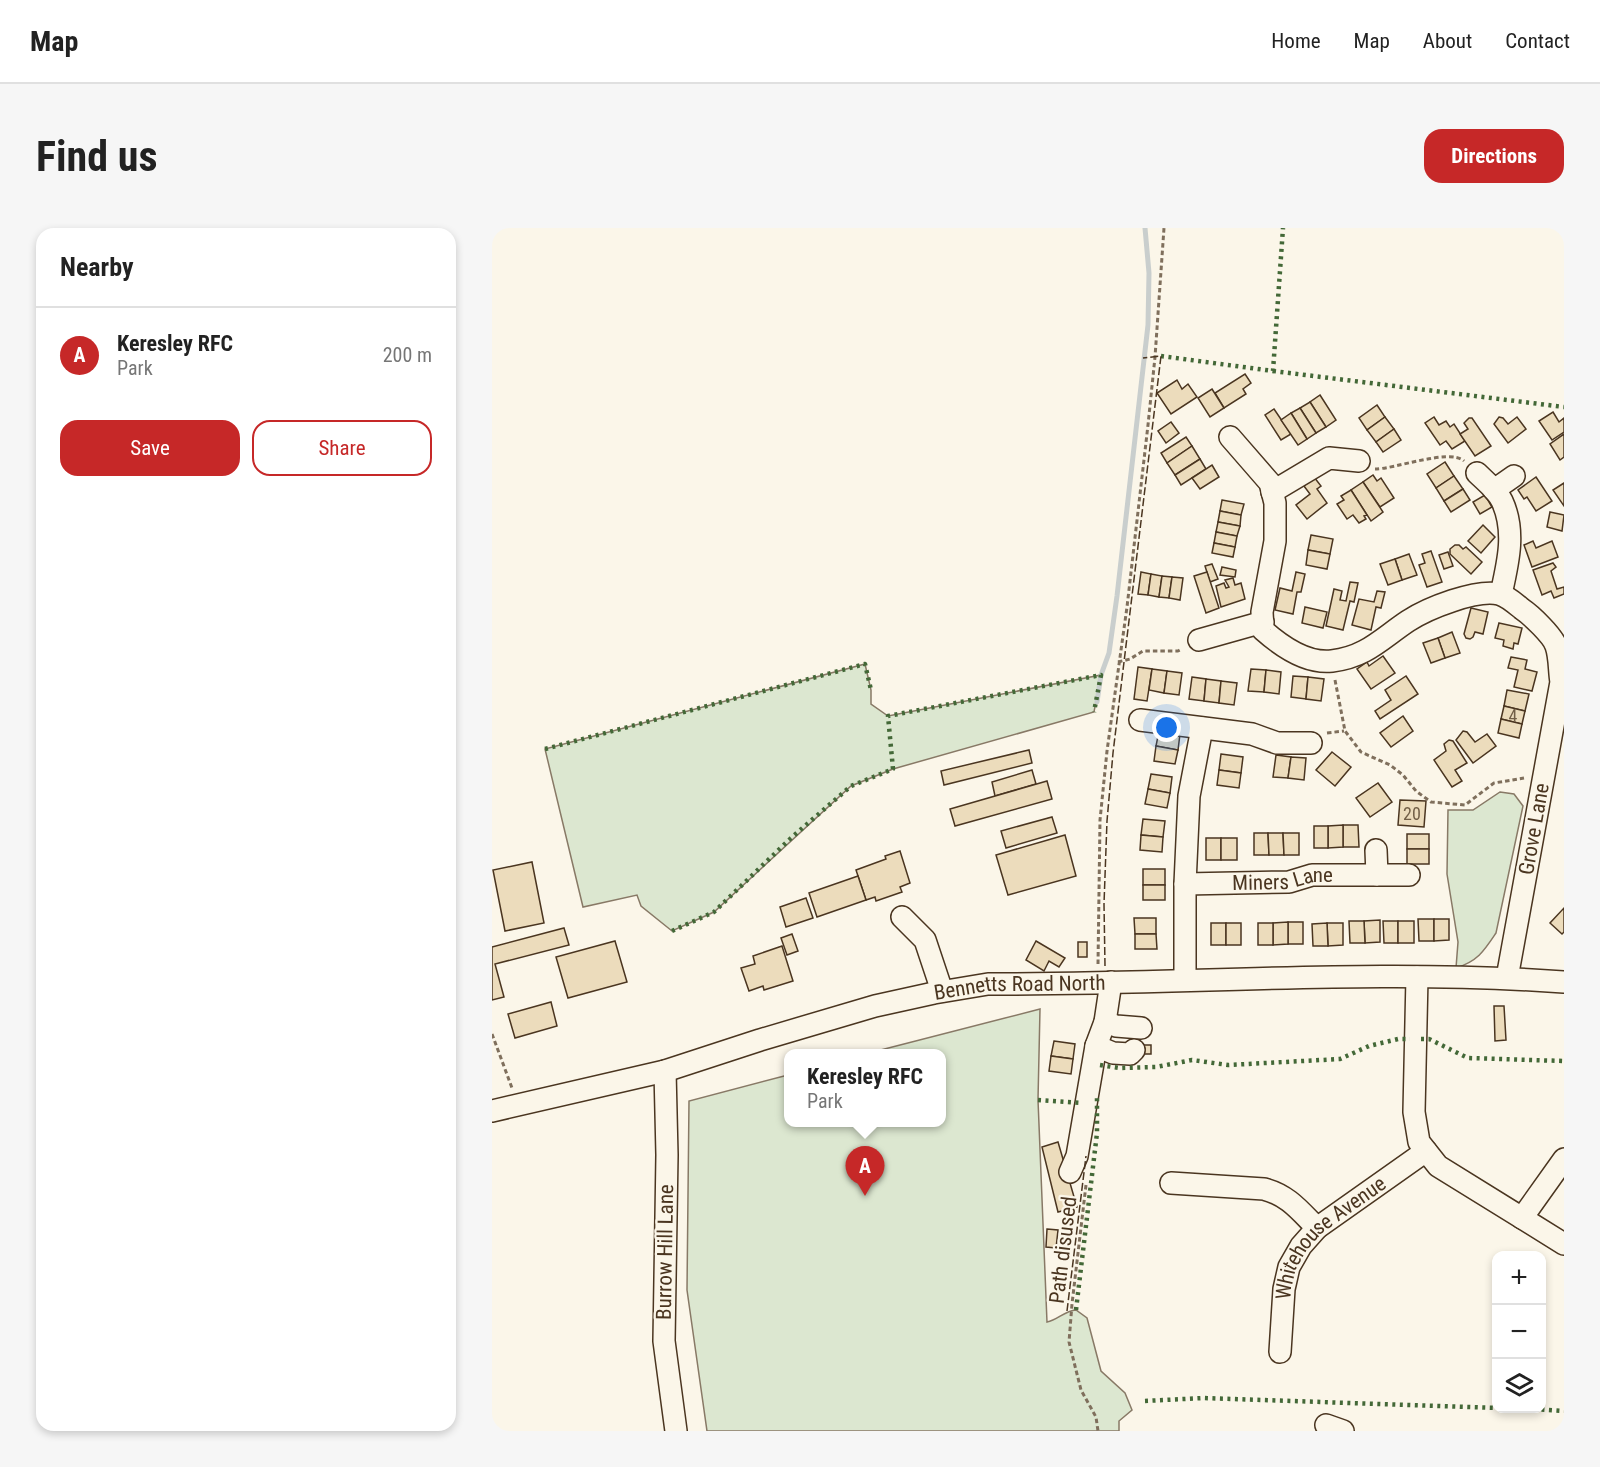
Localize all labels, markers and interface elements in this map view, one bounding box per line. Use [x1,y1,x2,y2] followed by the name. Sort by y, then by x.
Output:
[30,25,78,58] text: Map
[1271,29,1321,53] text: Home
[1354,29,1390,53] text: Map
[1423,29,1472,53] text: About
[1505,29,1570,53] text: Contact
[1424,129,1564,183] button: Directions
[36,132,157,181] text: Find us
[60,252,134,282] text: Nearby
[117,331,233,356] text: Keresley RFC
[74,343,85,367] text: A
[383,343,432,367] text: 200 m
[117,356,153,380] text: Park
[60,420,240,476] button: Save
[252,420,432,476] button: Share
[1509,705,1518,726] house number: 4
[1152,713,1181,742] your location
[1514,781,1554,877] street label: Grove Lane
[1403,803,1421,824] house number: 20
[1232,863,1333,895] street label: Miners Lane
[932,971,1106,1005] street label: Bennetts Road North
[784,1049,946,1127] popup
[807,1064,923,1089] text: Keresley RFC
[807,1089,843,1113] text: Park
[846,1146,884,1196] pin: A
[1271,1171,1391,1300] street label: Whitehouse Avenue
[652,1184,678,1320] street label: Burrow Hill Lane
[1045,1195,1081,1305] street label: Path disused
[1492,1251,1546,1413] map controls
[1492,1251,1546,1305] button: +
[1492,1305,1546,1359] button: −
[1492,1359,1546,1413] button: layers

